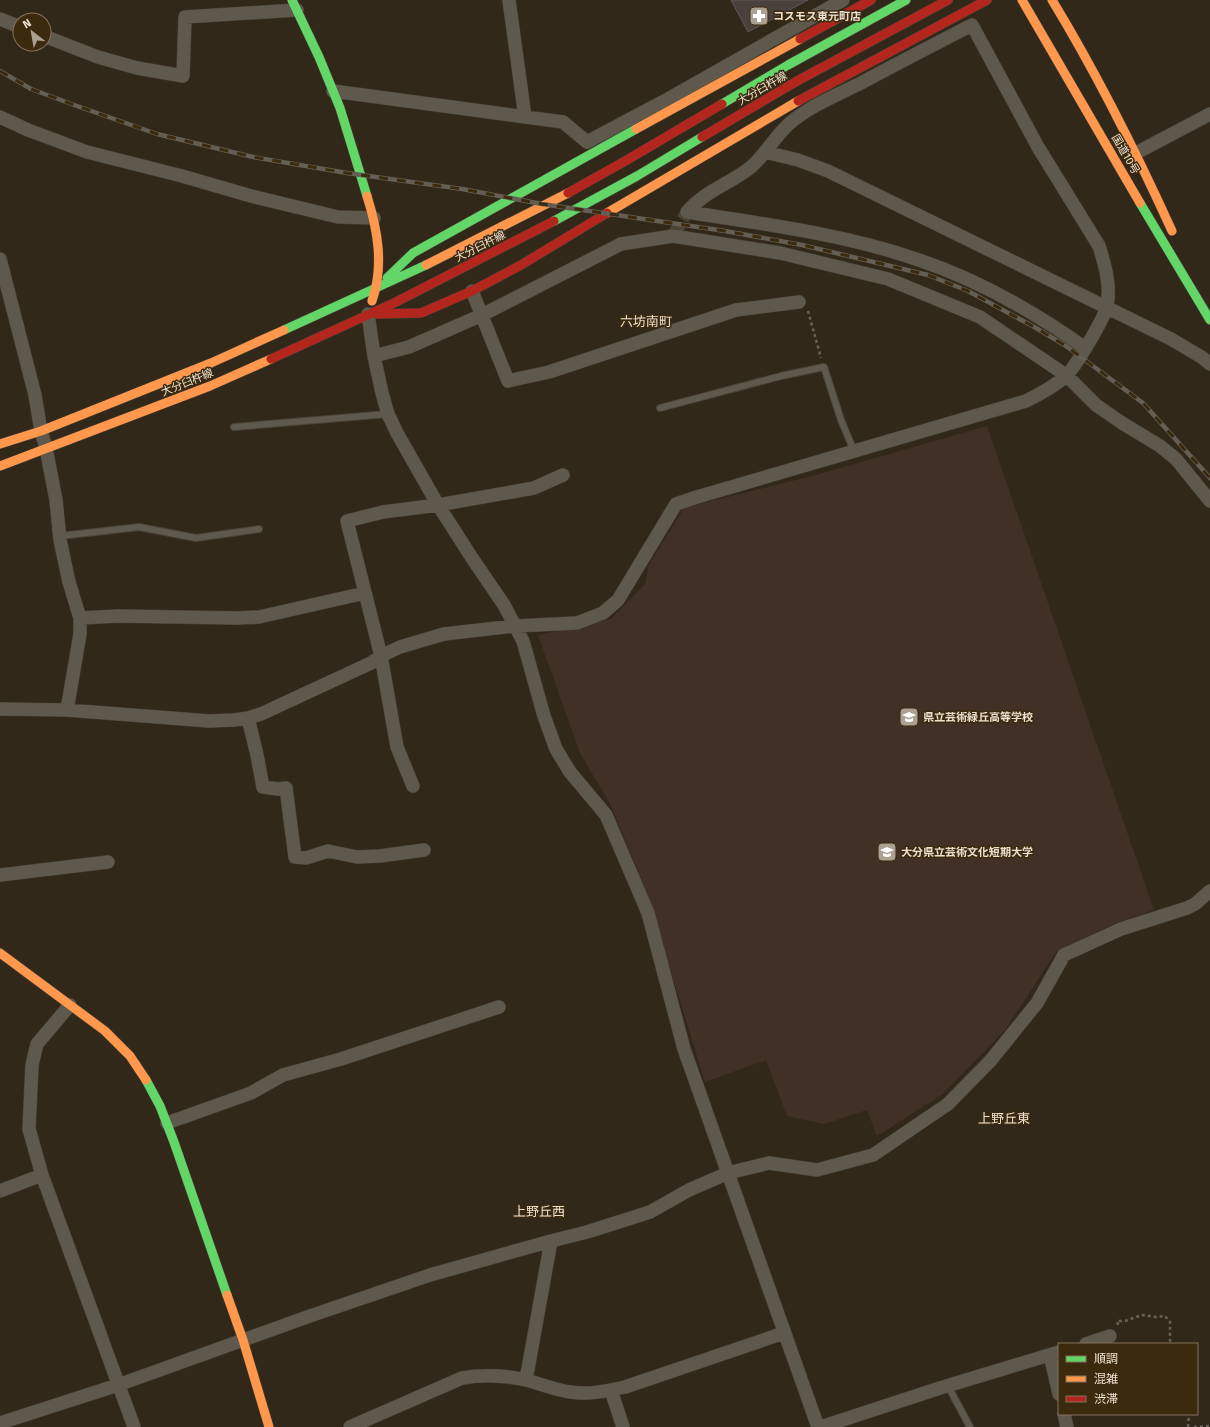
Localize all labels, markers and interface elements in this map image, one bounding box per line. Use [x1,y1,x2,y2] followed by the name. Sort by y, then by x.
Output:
[748,5,770,27] pharmacy icon: コスモス東元町店
[773,10,861,23] place label: コスモス東元町店
[12,12,52,52] north arrow
[21,16,34,31] text: N
[735,69,789,108] street label: 大分臼杵線
[1109,132,1142,177] street label: 国道10号
[453,228,508,265] street label: 大分臼杵線
[620,314,672,329] district label: 六坊南町
[159,366,215,399] street label: 大分臼杵線
[898,706,920,728] school or university icon: 県立芸術緑丘高等学校
[923,711,1033,724] place label: 県立芸術緑丘高等学校
[876,841,898,863] school or university icon: 大分県立芸術文化短期大学
[901,846,1033,859] place label: 大分県立芸術文化短期大学
[978,1111,1030,1126] district label: 上野丘東
[513,1204,565,1219] district label: 上野丘西
[1058,1343,1198,1415] legend
[1094,1352,1118,1366] text: 順調
[1094,1372,1118,1386] text: 混雑
[1094,1392,1118,1406] text: 渋滞

